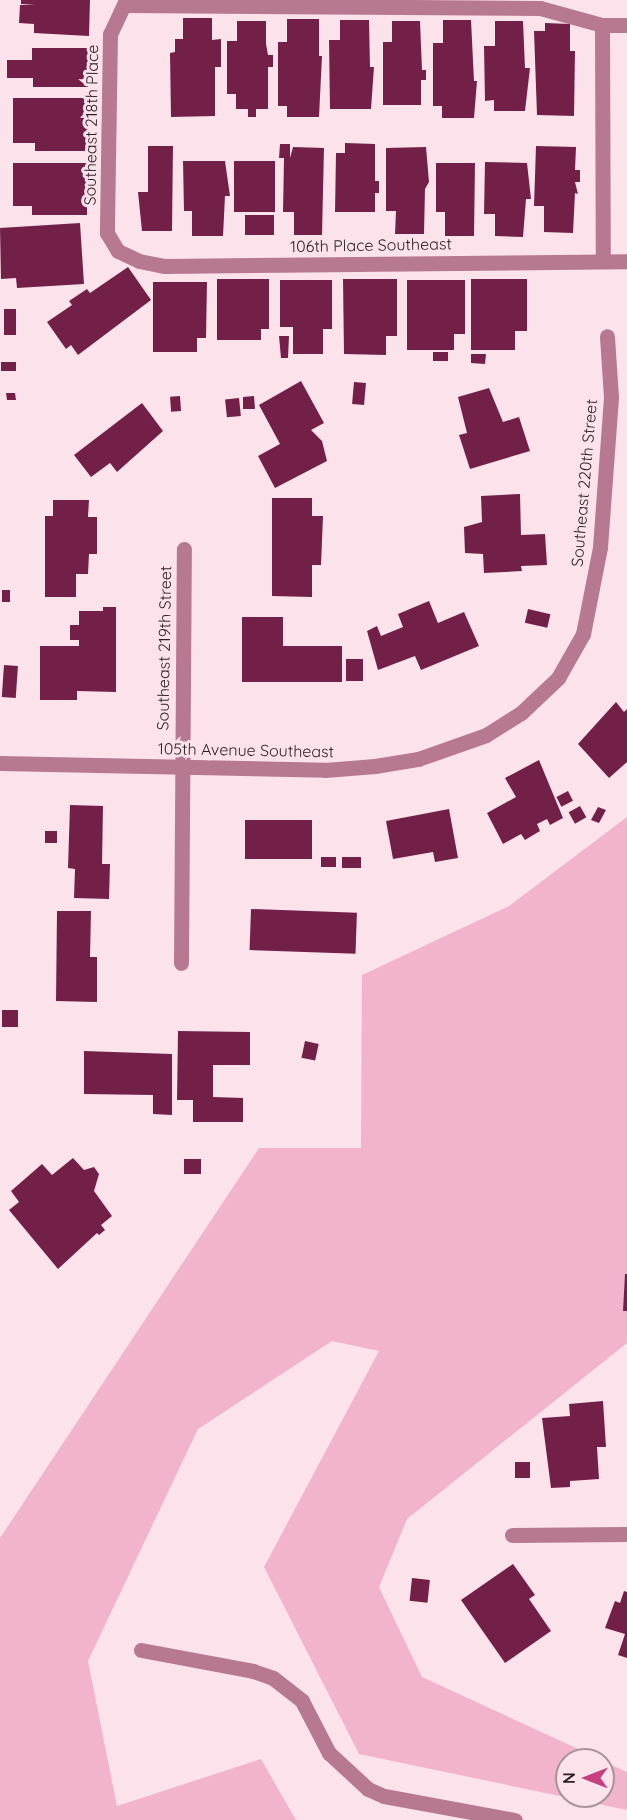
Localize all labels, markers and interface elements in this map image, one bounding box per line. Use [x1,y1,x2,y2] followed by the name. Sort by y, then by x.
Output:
[80,44,102,206] street label: Southeast 218th Place
[290,234,452,256] street label: 106th Place Southeast
[567,398,601,568] street label: Southeast 220th Street
[153,566,175,730] street label: Southeast 219th Street
[158,739,334,761] street label: 105th Avenue Southeast
[555,1748,615,1808] north arrow
[559,1772,579,1784] text: N

